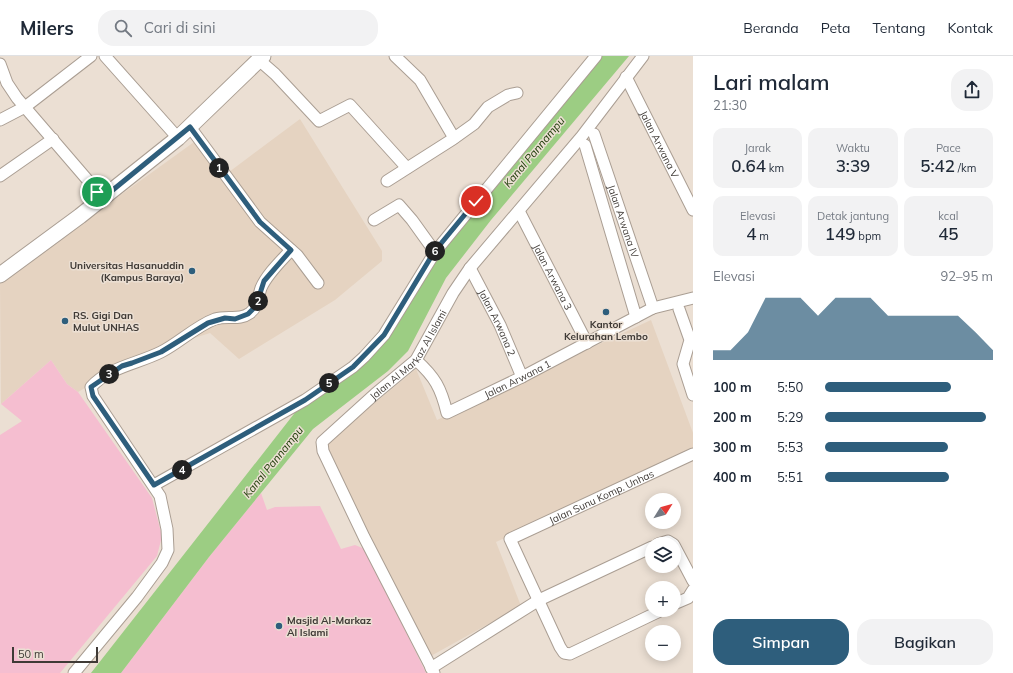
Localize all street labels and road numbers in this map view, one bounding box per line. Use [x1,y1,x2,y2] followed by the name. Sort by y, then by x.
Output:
[637,108,682,180] street label: Jalan Arwana V
[605,183,642,259] street label: Jalan Arwana IV
[530,242,575,312] street label: Jalan Arwana 3
[476,287,519,358] street label: Jalan Arwana 2
[367,307,449,402] street label: Jalan Al Markaz Al Islami
[482,357,553,401] street label: Jalan Arwana 1
[547,467,656,526] street label: Jalan Sunu Komp. Unhas

